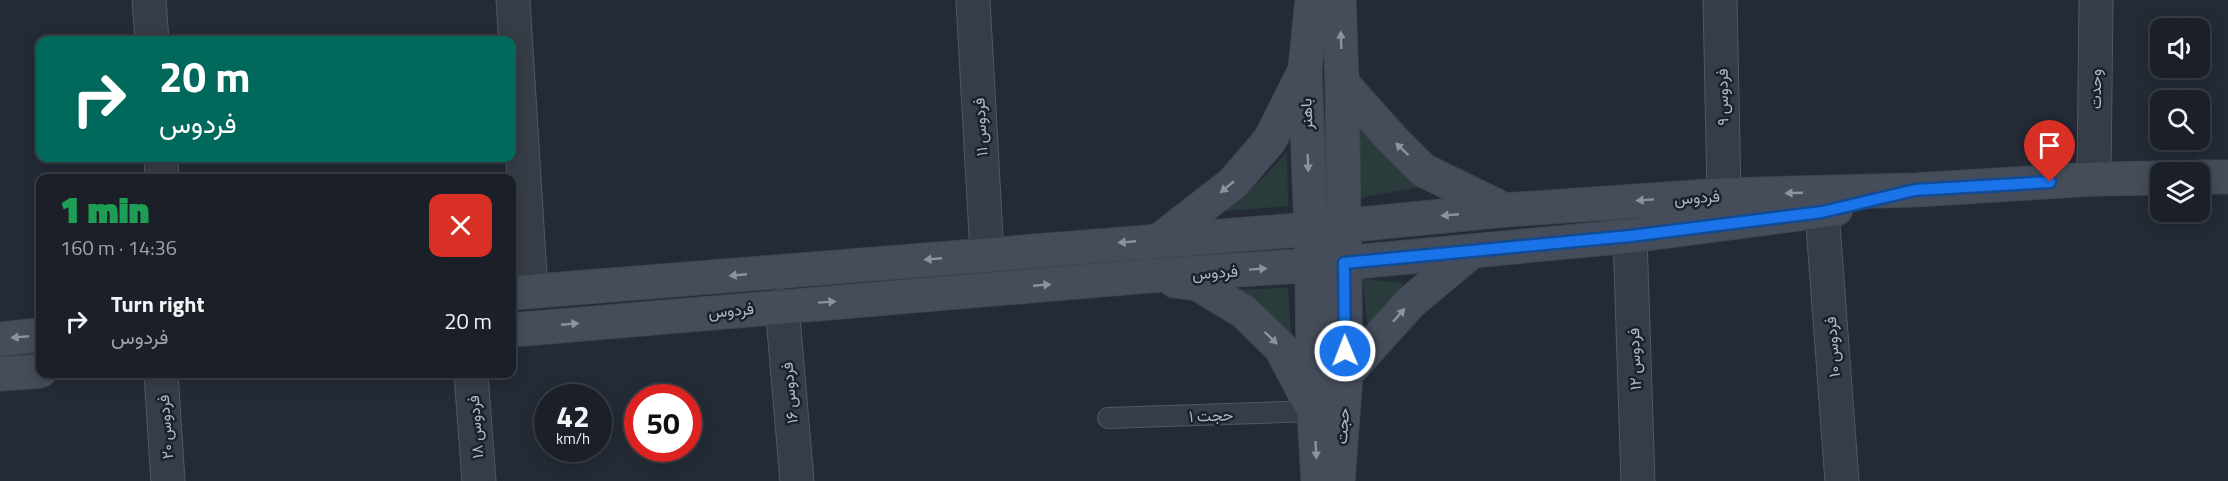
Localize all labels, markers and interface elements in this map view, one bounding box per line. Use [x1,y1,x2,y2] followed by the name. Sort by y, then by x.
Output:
[2150,18,2210,222] map controls
[2150,18,2210,78] button: sound
[1336,30,1345,49] one-way arrow
[159,44,251,108] text: 20 m
[60,60,138,138] icon: right
[1710,68,1734,126] street label: فردوس ۹
[2083,69,2107,109] street label: وحدت
[2150,90,2210,150] button: search
[966,97,994,157] street label: فردوس ۱۱
[1293,98,1319,131] street label: باهنر
[159,102,236,143] text: فردوس
[2024,120,2075,182] pin
[2033,129,2066,162] icon: arrive
[1394,142,1409,156] one-way arrow
[1304,154,1313,173] one-way arrow
[2150,162,2210,222] button: layers
[1219,181,1235,194] one-way arrow
[60,182,149,237] text: 1 min
[1673,183,1721,211] street label: فردوس
[1784,188,1803,198] one-way arrow
[429,194,492,257] button: close
[1635,195,1654,205] one-way arrow
[1441,210,1460,220] one-way arrow
[60,232,177,263] text: 160 m · 14:36
[1117,237,1136,247] one-way arrow
[923,254,942,264] one-way arrow
[1191,258,1239,286] street label: فردوس
[1248,264,1267,274] one-way arrow
[729,270,748,280] one-way arrow
[1033,280,1052,290] one-way arrow
[111,287,205,321] text: Turn right
[707,296,755,324] street label: فردوس
[817,297,836,307] one-way arrow
[444,304,492,338] text: 20 m
[60,305,93,338] icon: right
[1392,308,1405,323] one-way arrow
[1818,316,1846,378] street label: فردوس ۱۰
[1313,319,1377,383] position arrow
[560,320,579,329] one-way arrow
[111,321,168,352] text: فردوس
[1621,327,1647,391] street label: فردوس ۱۲
[1263,330,1277,344] one-way arrow
[11,332,30,342] one-way arrow
[774,361,804,425] street label: فردوس ۱۶
[624,384,702,462] speed limit sign: 50
[556,393,590,439] text: 42
[151,394,179,460] street label: فردوس ۲۰
[461,394,489,460] street label: فردوس ۱۸
[1188,402,1234,428] street label: حجت ۱
[1329,407,1355,445] street label: حجت
[556,427,590,450] text: km/h
[1311,440,1321,459] one-way arrow

